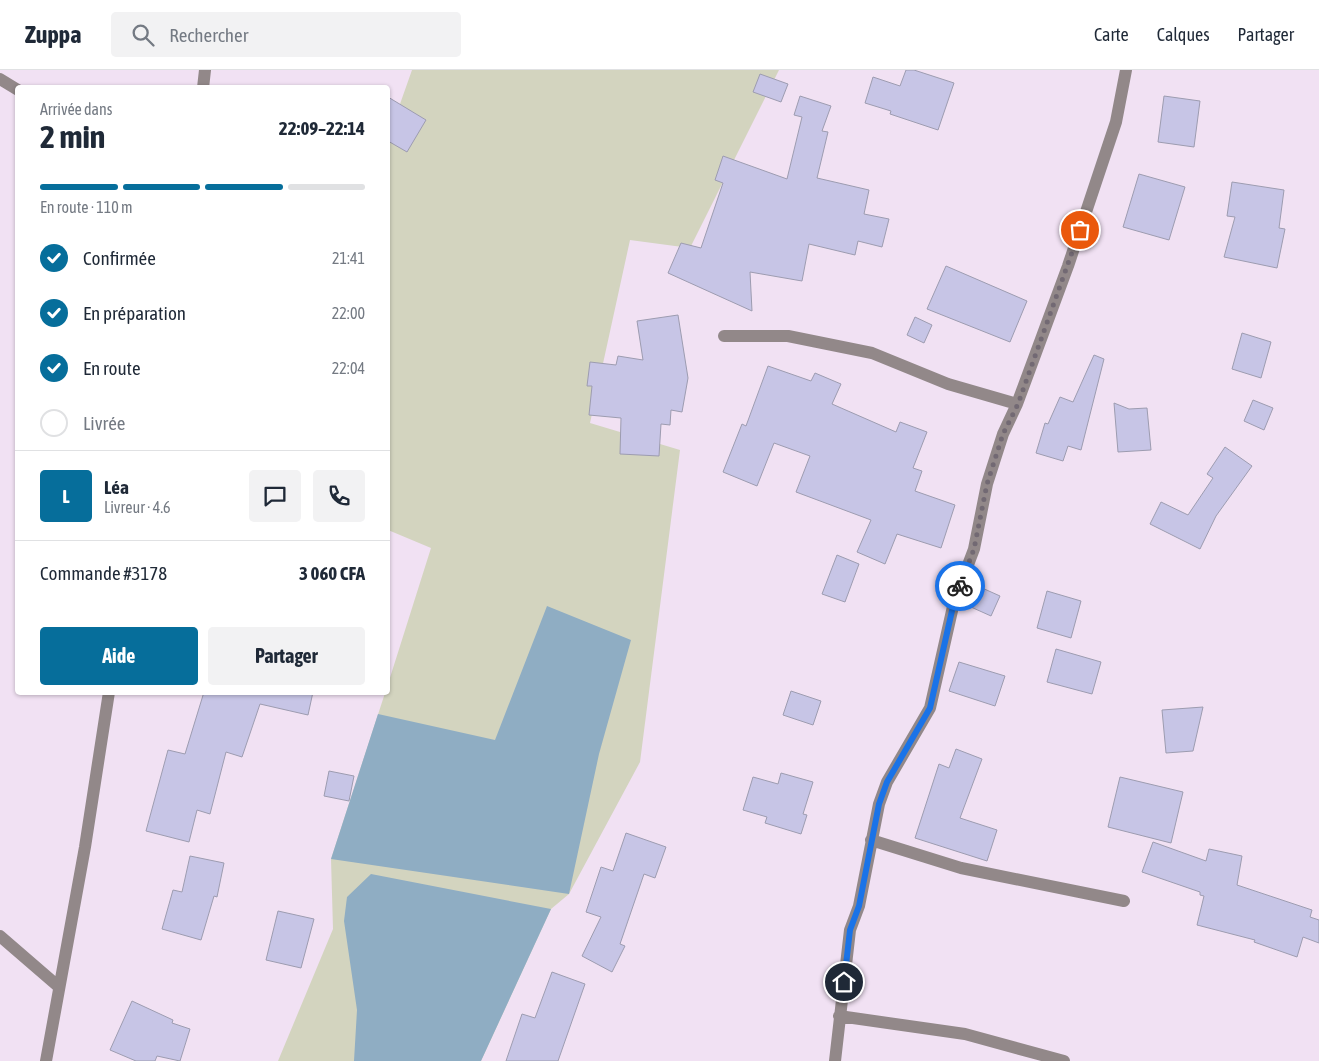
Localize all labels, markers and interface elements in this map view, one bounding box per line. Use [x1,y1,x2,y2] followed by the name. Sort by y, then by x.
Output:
[111,12,461,57] search box
[25,21,81,48] text: Zuppa
[129,21,157,49] icon: search
[169,24,248,46] text: Rechercher
[1094,24,1129,45] text: Carte
[1157,24,1210,45] text: Calques
[1238,24,1294,45] text: Partager
[40,100,112,118] text: Arrivée dans
[279,117,365,139] text: 22:09–22:14
[40,118,105,155] text: 2 min
[40,198,133,216] text: En route · 110 m
[1059,209,1101,251] pin
[1066,216,1094,244] icon: bag
[40,244,68,272] icon: check
[83,247,156,269] text: Confirmée
[332,249,365,267] text: 21:41
[40,299,68,327] icon: check
[83,302,186,324] text: En préparation
[332,304,365,322] text: 22:00
[40,354,68,382] icon: check
[83,357,141,379] text: En route
[332,359,365,377] text: 22:04
[83,412,125,434] text: Livrée
[249,470,301,522] button: chat
[313,470,365,522] button: phone
[104,476,129,498] text: Léa
[62,485,70,507] text: L
[104,498,171,516] text: Livreur · 4.6
[935,561,985,611] courier
[40,562,167,584] text: Commande #3178
[299,562,365,584] text: 3 060 CFA
[946,572,974,600] icon: bike
[40,627,198,685] button: Aide
[208,627,365,685] button: Partager
[823,961,865,1003] pin
[830,968,858,996] icon: home

